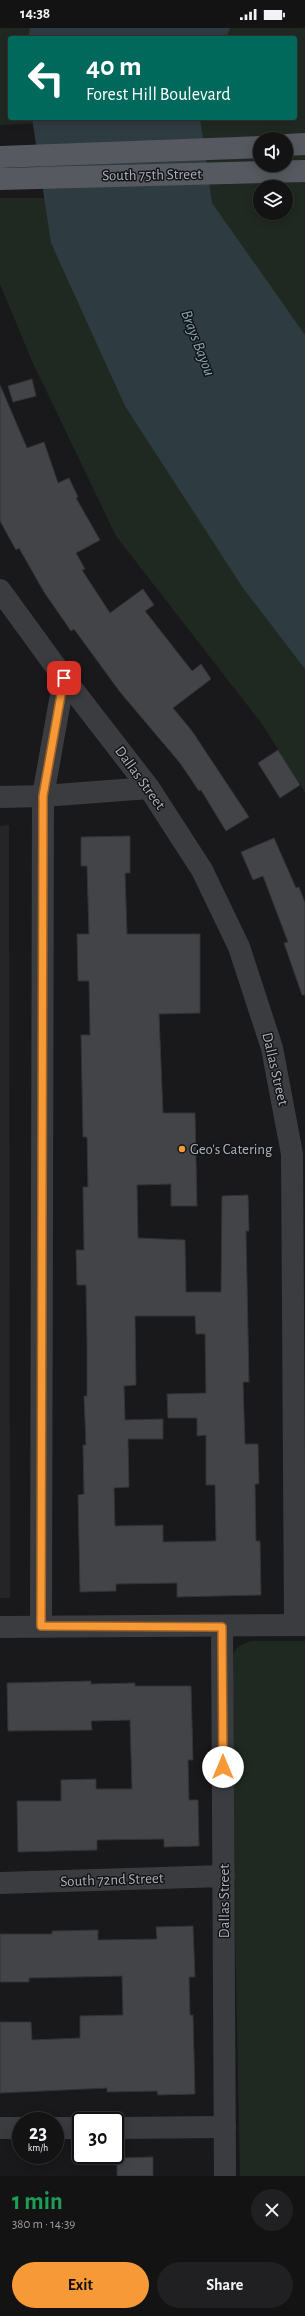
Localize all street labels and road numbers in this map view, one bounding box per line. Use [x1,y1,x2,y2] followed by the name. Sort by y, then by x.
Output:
[102,167,202,183] street label: South 75th Street
[112,744,168,813] street label: Dallas Street
[259,1031,291,1107] street label: Dallas Street
[217,1864,232,1938] street label: Dallas Street
[60,1871,164,1889] street label: South 72nd Street

